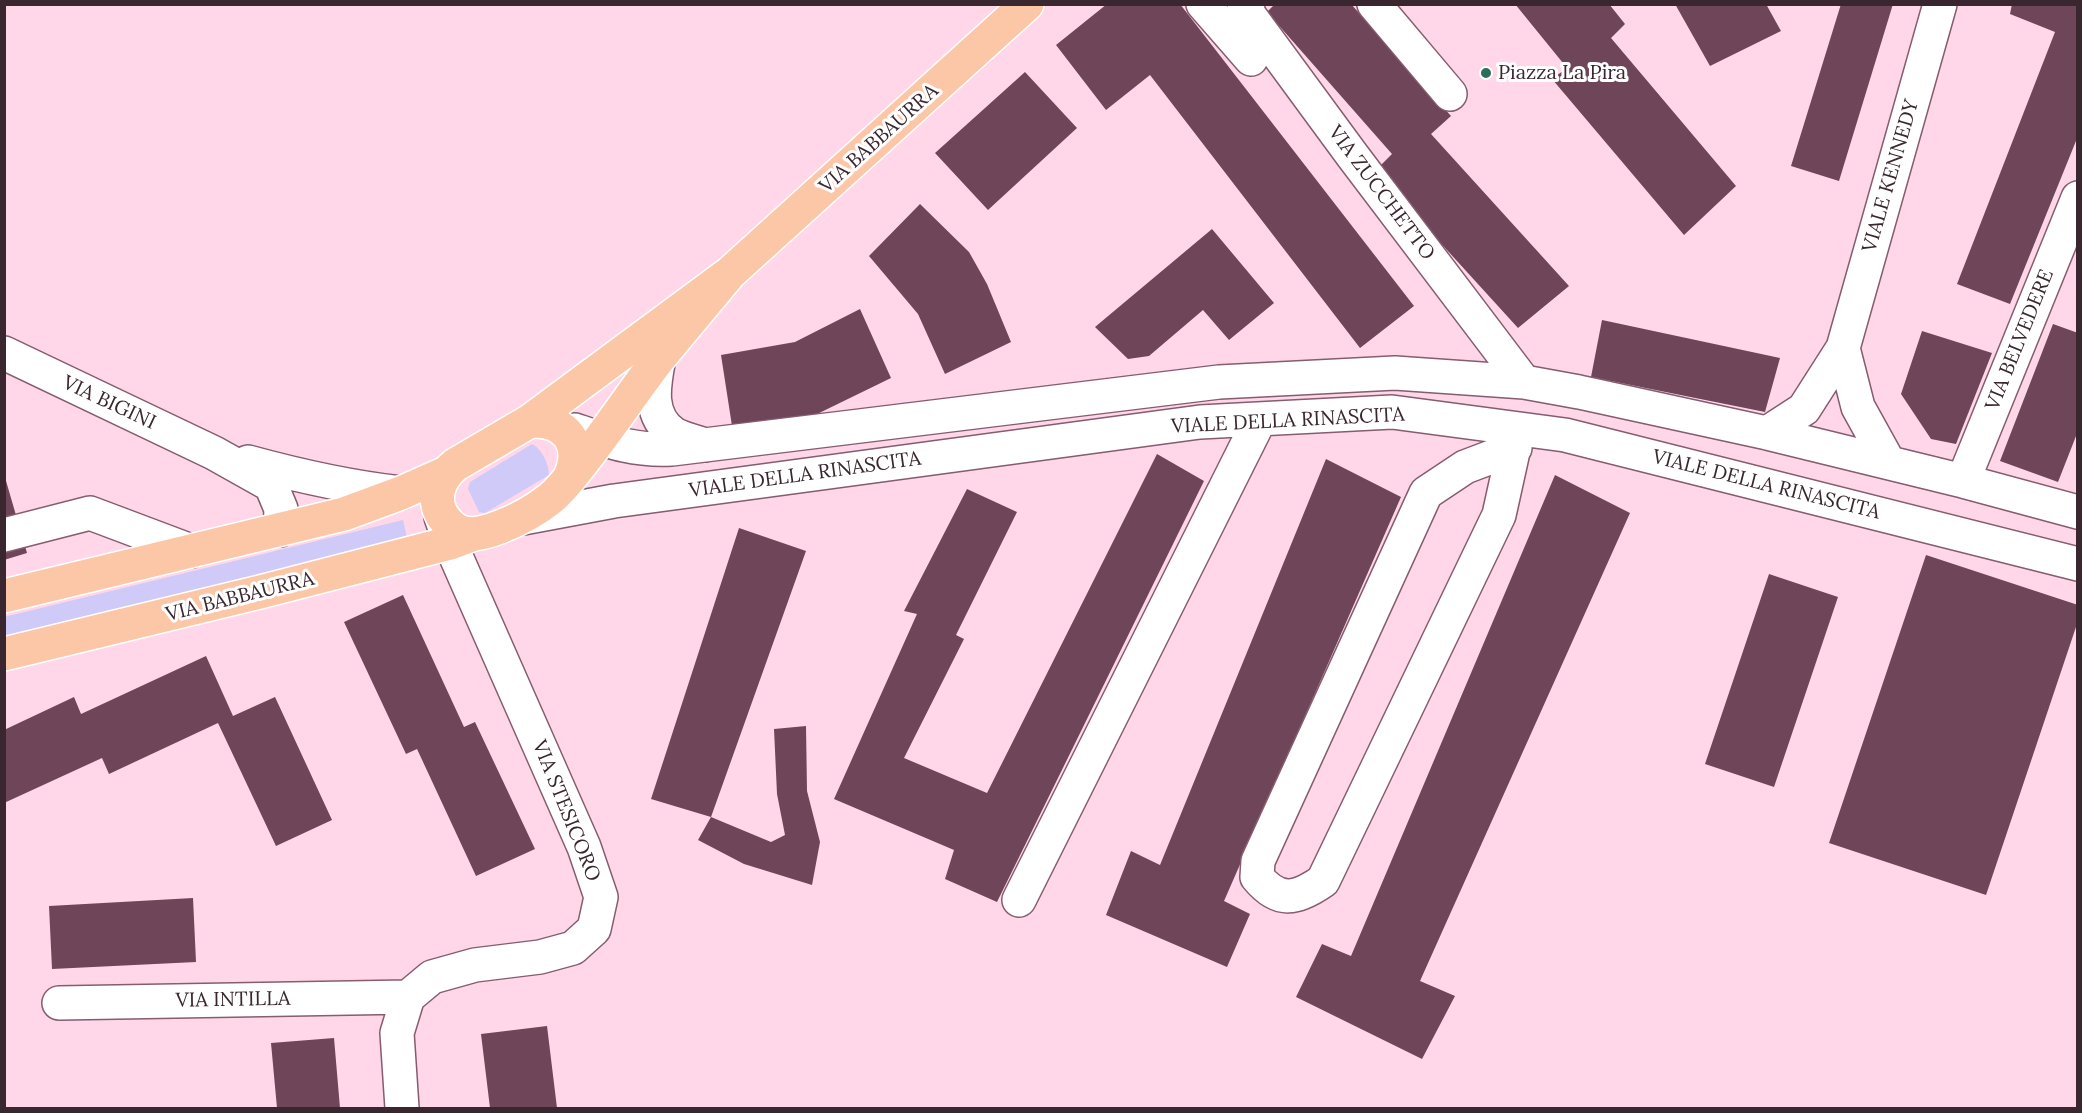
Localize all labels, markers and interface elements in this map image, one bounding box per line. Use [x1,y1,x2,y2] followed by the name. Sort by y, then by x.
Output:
[1498,61,1626,85] place label: Piazza La Pira
[1479,66,1493,80] marker: Piazza La Pira
[815,79,943,199] street label: VIA BABBAURRA
[1858,97,1924,255] street label: VIALE KENNEDY
[1323,121,1439,265] street label: VIA ZUCCHETTO
[1981,266,2059,414] street label: VIA BELVEDERE
[59,371,159,435] street label: VIA BIGINI
[1171,403,1405,439] street label: VIALE DELLA RINASCITA
[1650,445,1882,525] street label: VIALE DELLA RINASCITA
[688,447,922,503] street label: VIALE DELLA RINASCITA
[163,567,317,627] street label: VIA BABBAURRA
[527,737,605,885] street label: VIA STESICORO
[175,987,291,1013] street label: VIA INTILLA

